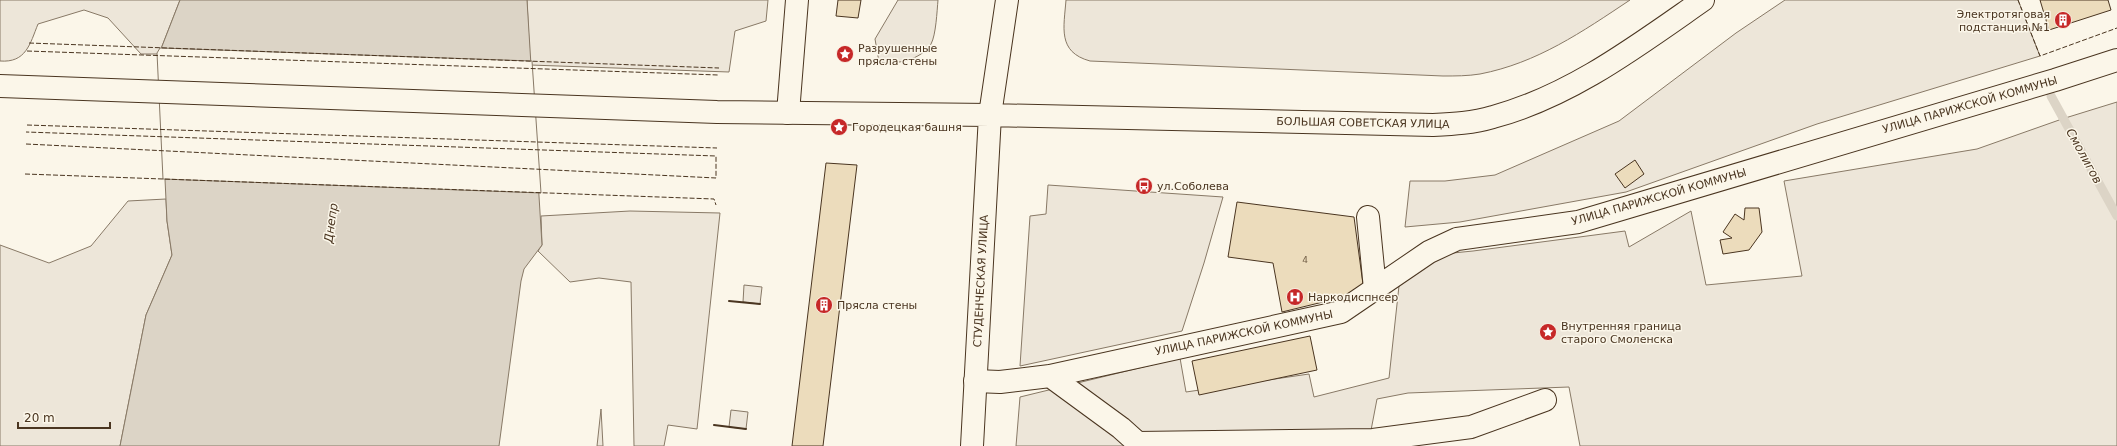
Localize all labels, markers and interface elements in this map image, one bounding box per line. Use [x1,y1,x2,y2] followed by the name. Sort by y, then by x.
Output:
[1956,8,2050,34] place label: Электротяговая подстанция №1
[2053,10,2073,30] building icon: Электротяговая подстанция №1
[858,42,938,68] place label: Разрушенные прясла стены
[835,44,855,64] place icon: Разрушенные прясла стены
[1881,74,2059,136] street label: УЛИЦА ПАРИЖСКОЙ КОММУНЫ
[1276,115,1450,131] street label: БОЛЬШАЯ СОВЕТСКАЯ УЛИЦА
[829,117,849,137] place icon: Городецкая башня
[852,121,962,134] place label: Городецкая башня
[2063,126,2105,186] water label: Смолигов
[1570,166,1748,228] street label: УЛИЦА ПАРИЖСКОЙ КОММУНЫ
[1134,176,1154,196] bus stop icon: ул.Соболева
[1157,180,1229,193] place label: ул.Соболева
[321,202,341,245] water label: Днепр
[971,214,991,348] street label: СТУДЕНЧЕСКАЯ УЛИЦА
[1302,255,1308,265] house number: 4
[1285,287,1305,307] hospital icon: Наркодиспнсер
[1308,291,1398,304] place label: Наркодиспнсер
[814,295,834,315] building icon: Прясла стены
[837,299,917,312] place label: Прясла стены
[1154,308,1334,358] street label: УЛИЦА ПАРИЖСКОЙ КОММУНЫ
[1561,320,1682,346] place label: Внутренняя граница старого Смоленска
[1538,322,1558,342] place icon: Внутренняя граница старого Смоленска
[18,404,110,430] scale bar
[24,411,55,425] text: 20 m

